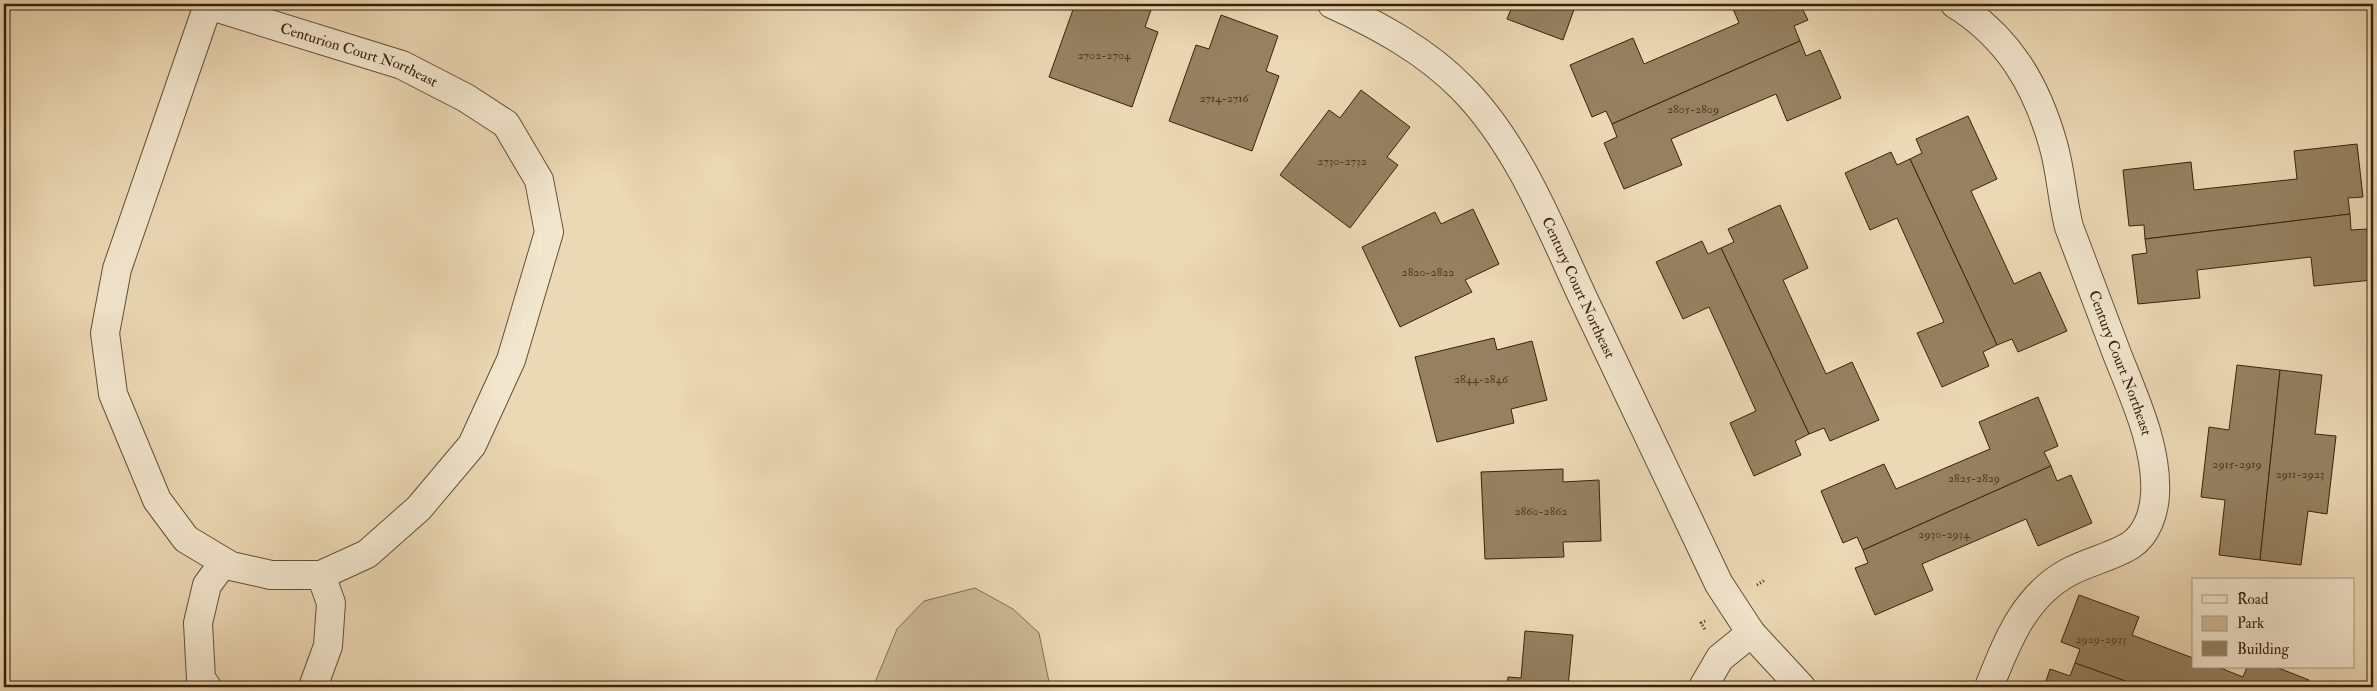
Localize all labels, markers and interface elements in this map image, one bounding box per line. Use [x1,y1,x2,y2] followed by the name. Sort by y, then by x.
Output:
[278,18,441,91] street label: Centurion Court Northeast
[1078,48,1131,63] house number: 2702-2704
[1199,91,1250,106] house number: 2714-2716
[1667,102,1719,117] house number: 2805-2809
[1317,154,1367,169] house number: 2730-2732
[1538,214,1620,361] street label: Century Court Northeast
[1402,265,1454,280] house number: 2820-2822
[2084,288,2156,438] street label: Century Court Northeast
[1454,372,1509,387] house number: 2844-2846
[2212,457,2262,472] house number: 2915-2919
[2276,467,2324,482] house number: 2911-2923
[1948,471,2000,486] house number: 2825-2829
[1515,504,1567,519] house number: 2860-2862
[1918,527,1970,542] house number: 2930-2934
[2192,578,2354,668] legend
[2237,590,2269,609] text: Road
[2237,614,2264,633] text: Park
[2076,632,2126,647] house number: 2929-2933
[2237,640,2289,659] text: Building

